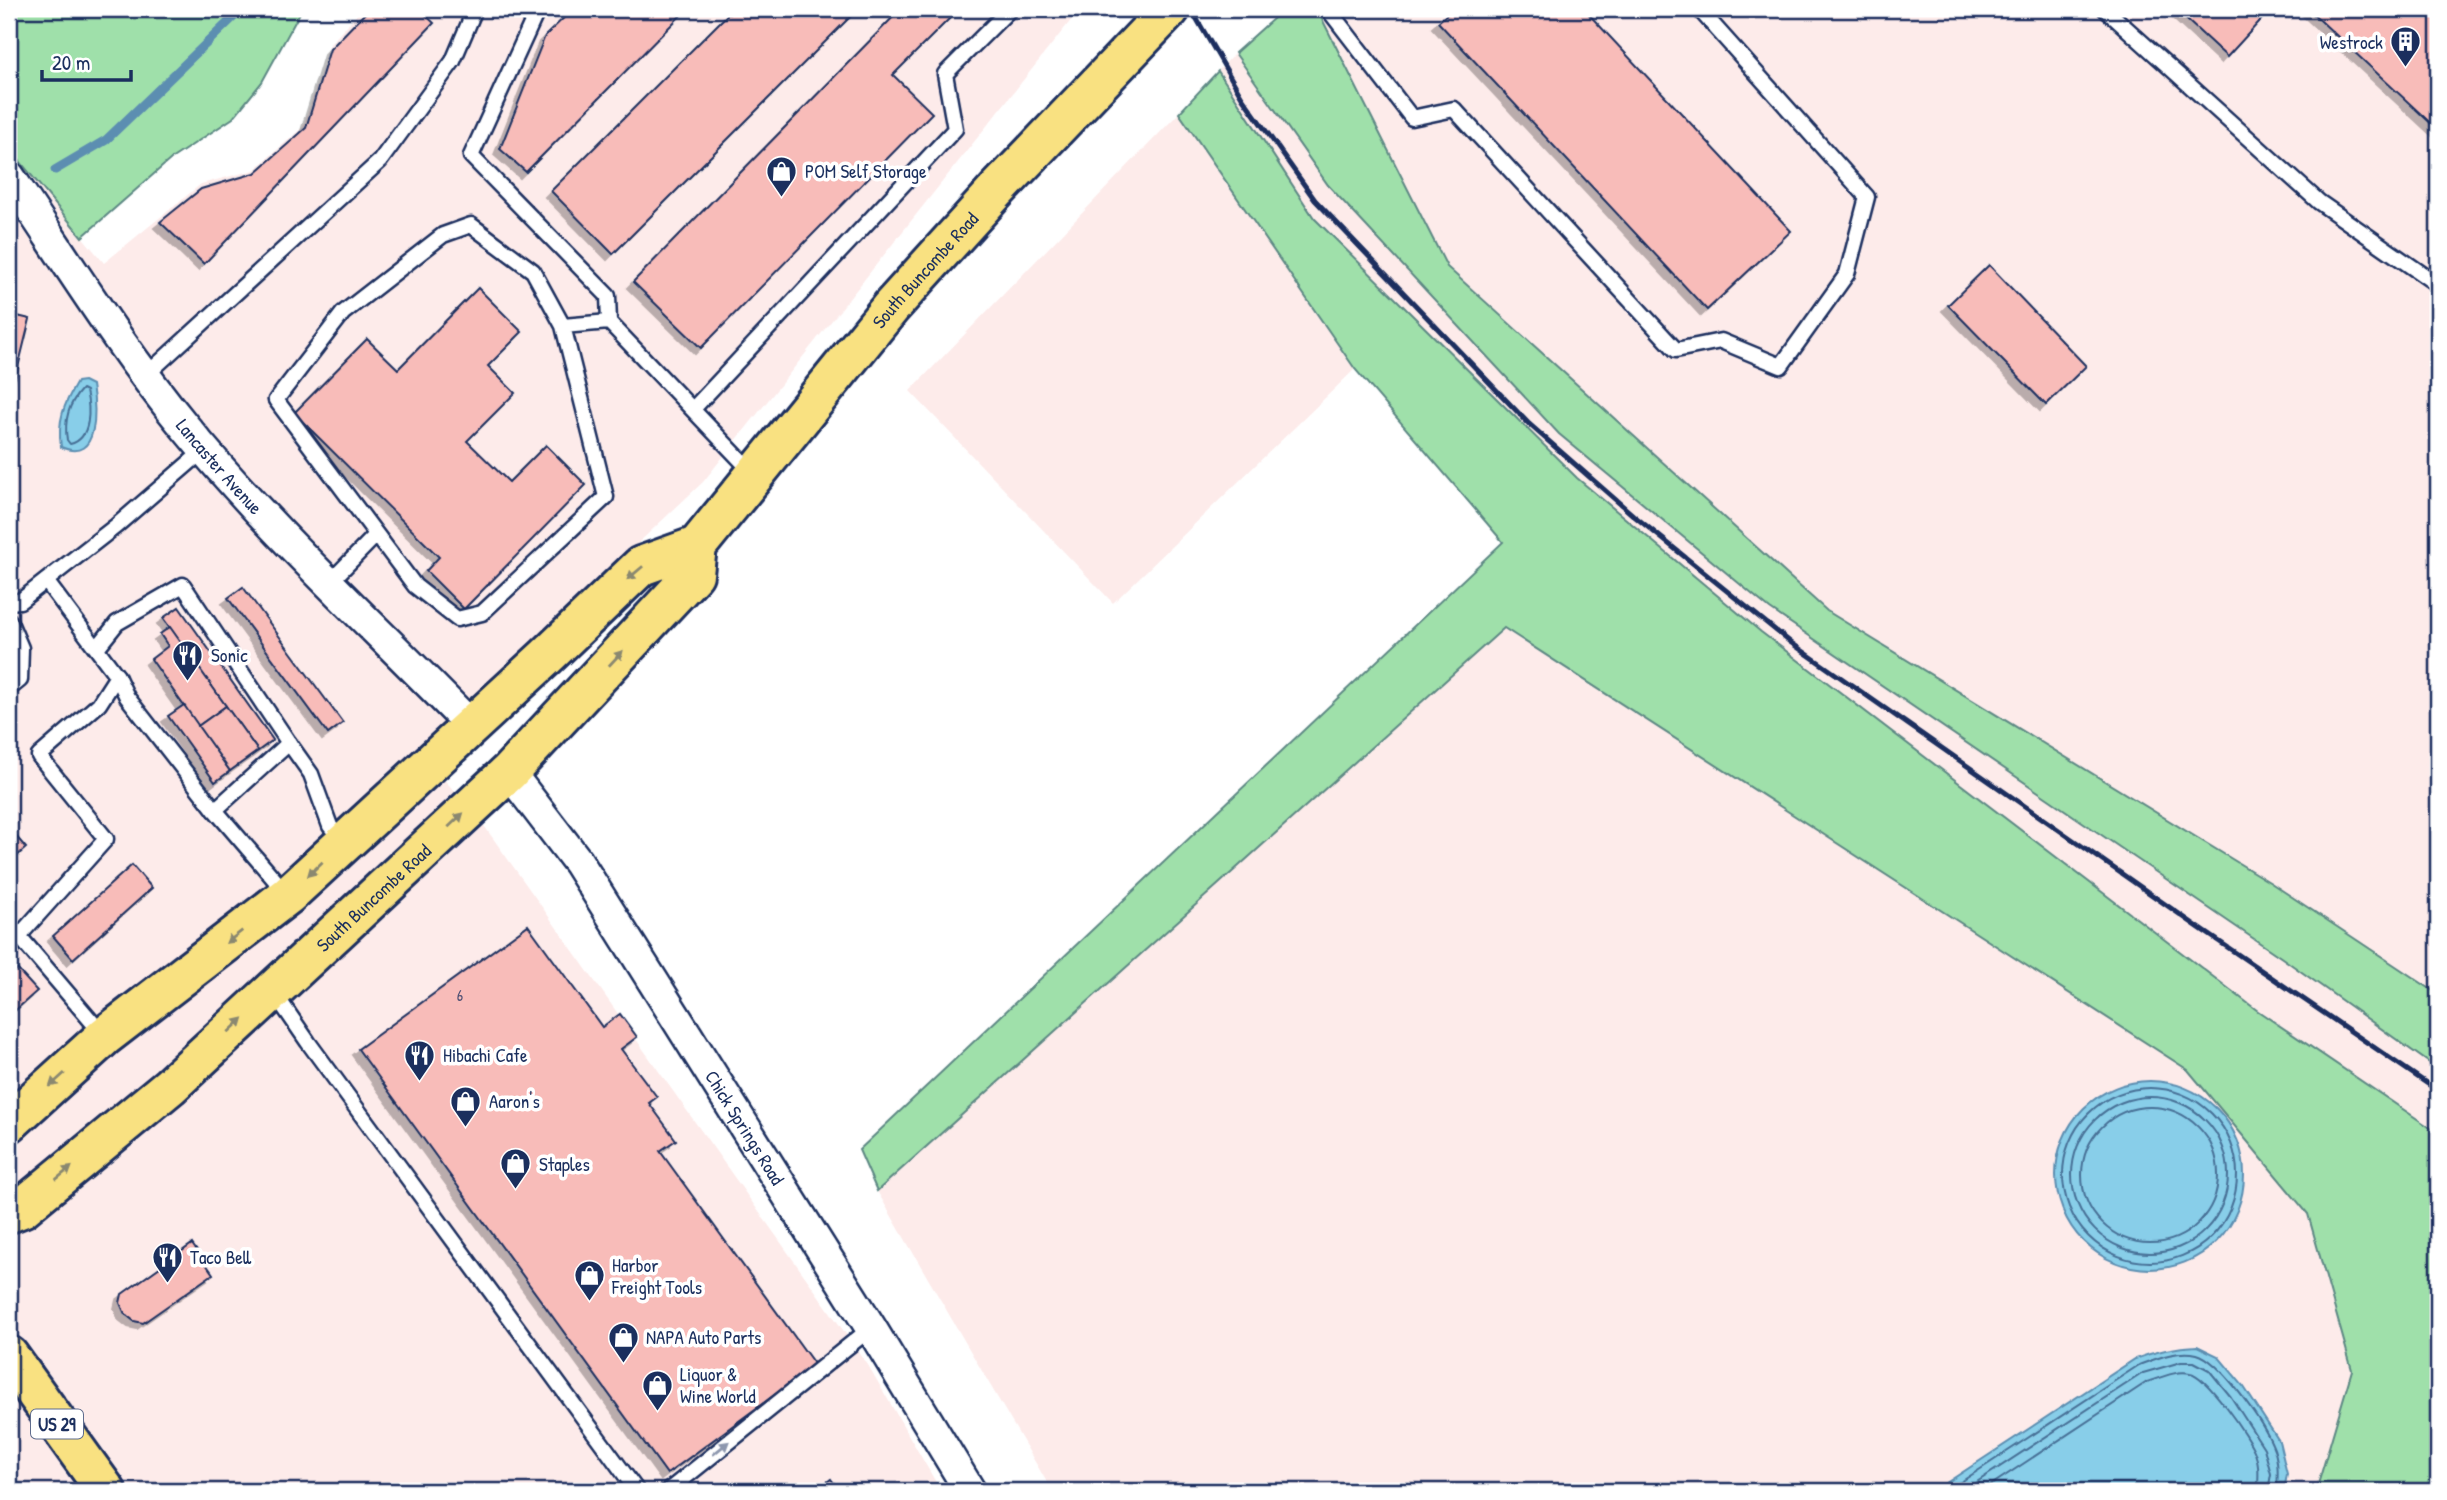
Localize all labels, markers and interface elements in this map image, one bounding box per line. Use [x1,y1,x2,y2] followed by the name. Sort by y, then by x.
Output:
[2389,25,2423,69] building icon: Westrock
[2320,29,2383,55] place label: Westrock
[42,38,131,82] scale bar
[52,48,90,77] text: 20 m
[765,154,799,198] shop icon: POM Self Storage
[805,158,927,184] place label: POM Self Storage
[866,206,984,334] street label: South Buncombe Road
[170,413,269,520] street label: Lancaster Avenue
[627,565,645,580] one-way arrow
[171,638,205,682] restaurant icon: Sonic
[211,642,248,668] place label: Sonic
[607,650,623,667] one-way arrow
[447,812,465,828] one-way arrow
[310,837,437,957] street label: South Buncombe Road
[307,860,324,876] one-way arrow
[225,929,243,944] one-way arrow
[457,984,463,1006] house number: 6
[227,1016,244,1033] one-way arrow
[403,1038,437,1082] restaurant icon: Hibachi Cafe
[443,1042,528,1068] place label: Hibachi Cafe
[699,1065,791,1190] street label: Chick Springs Road
[49,1071,66,1087] one-way arrow
[449,1084,483,1128] shop icon: Aaron's
[489,1088,540,1114] place label: Aaron's
[499,1147,533,1191] shop icon: Staples
[539,1151,590,1177] place label: Staples
[54,1166,72,1181] one-way arrow
[150,1240,184,1284] restaurant icon: Taco Bell
[190,1244,252,1270] place label: Taco Bell
[611,1252,702,1300] place label: Harbor Freight Tools
[572,1259,606,1303] shop icon: Harbor Freight Tools
[606,1320,640,1364] shop icon: NAPA Auto Parts
[646,1324,761,1350] place label: NAPA Auto Parts
[680,1361,756,1409] place label: Liquor & Wine World
[640,1368,674,1412] shop icon: Liquor & Wine World
[31,1409,83,1438] road number: US 29
[712,1441,729,1456] one-way arrow

